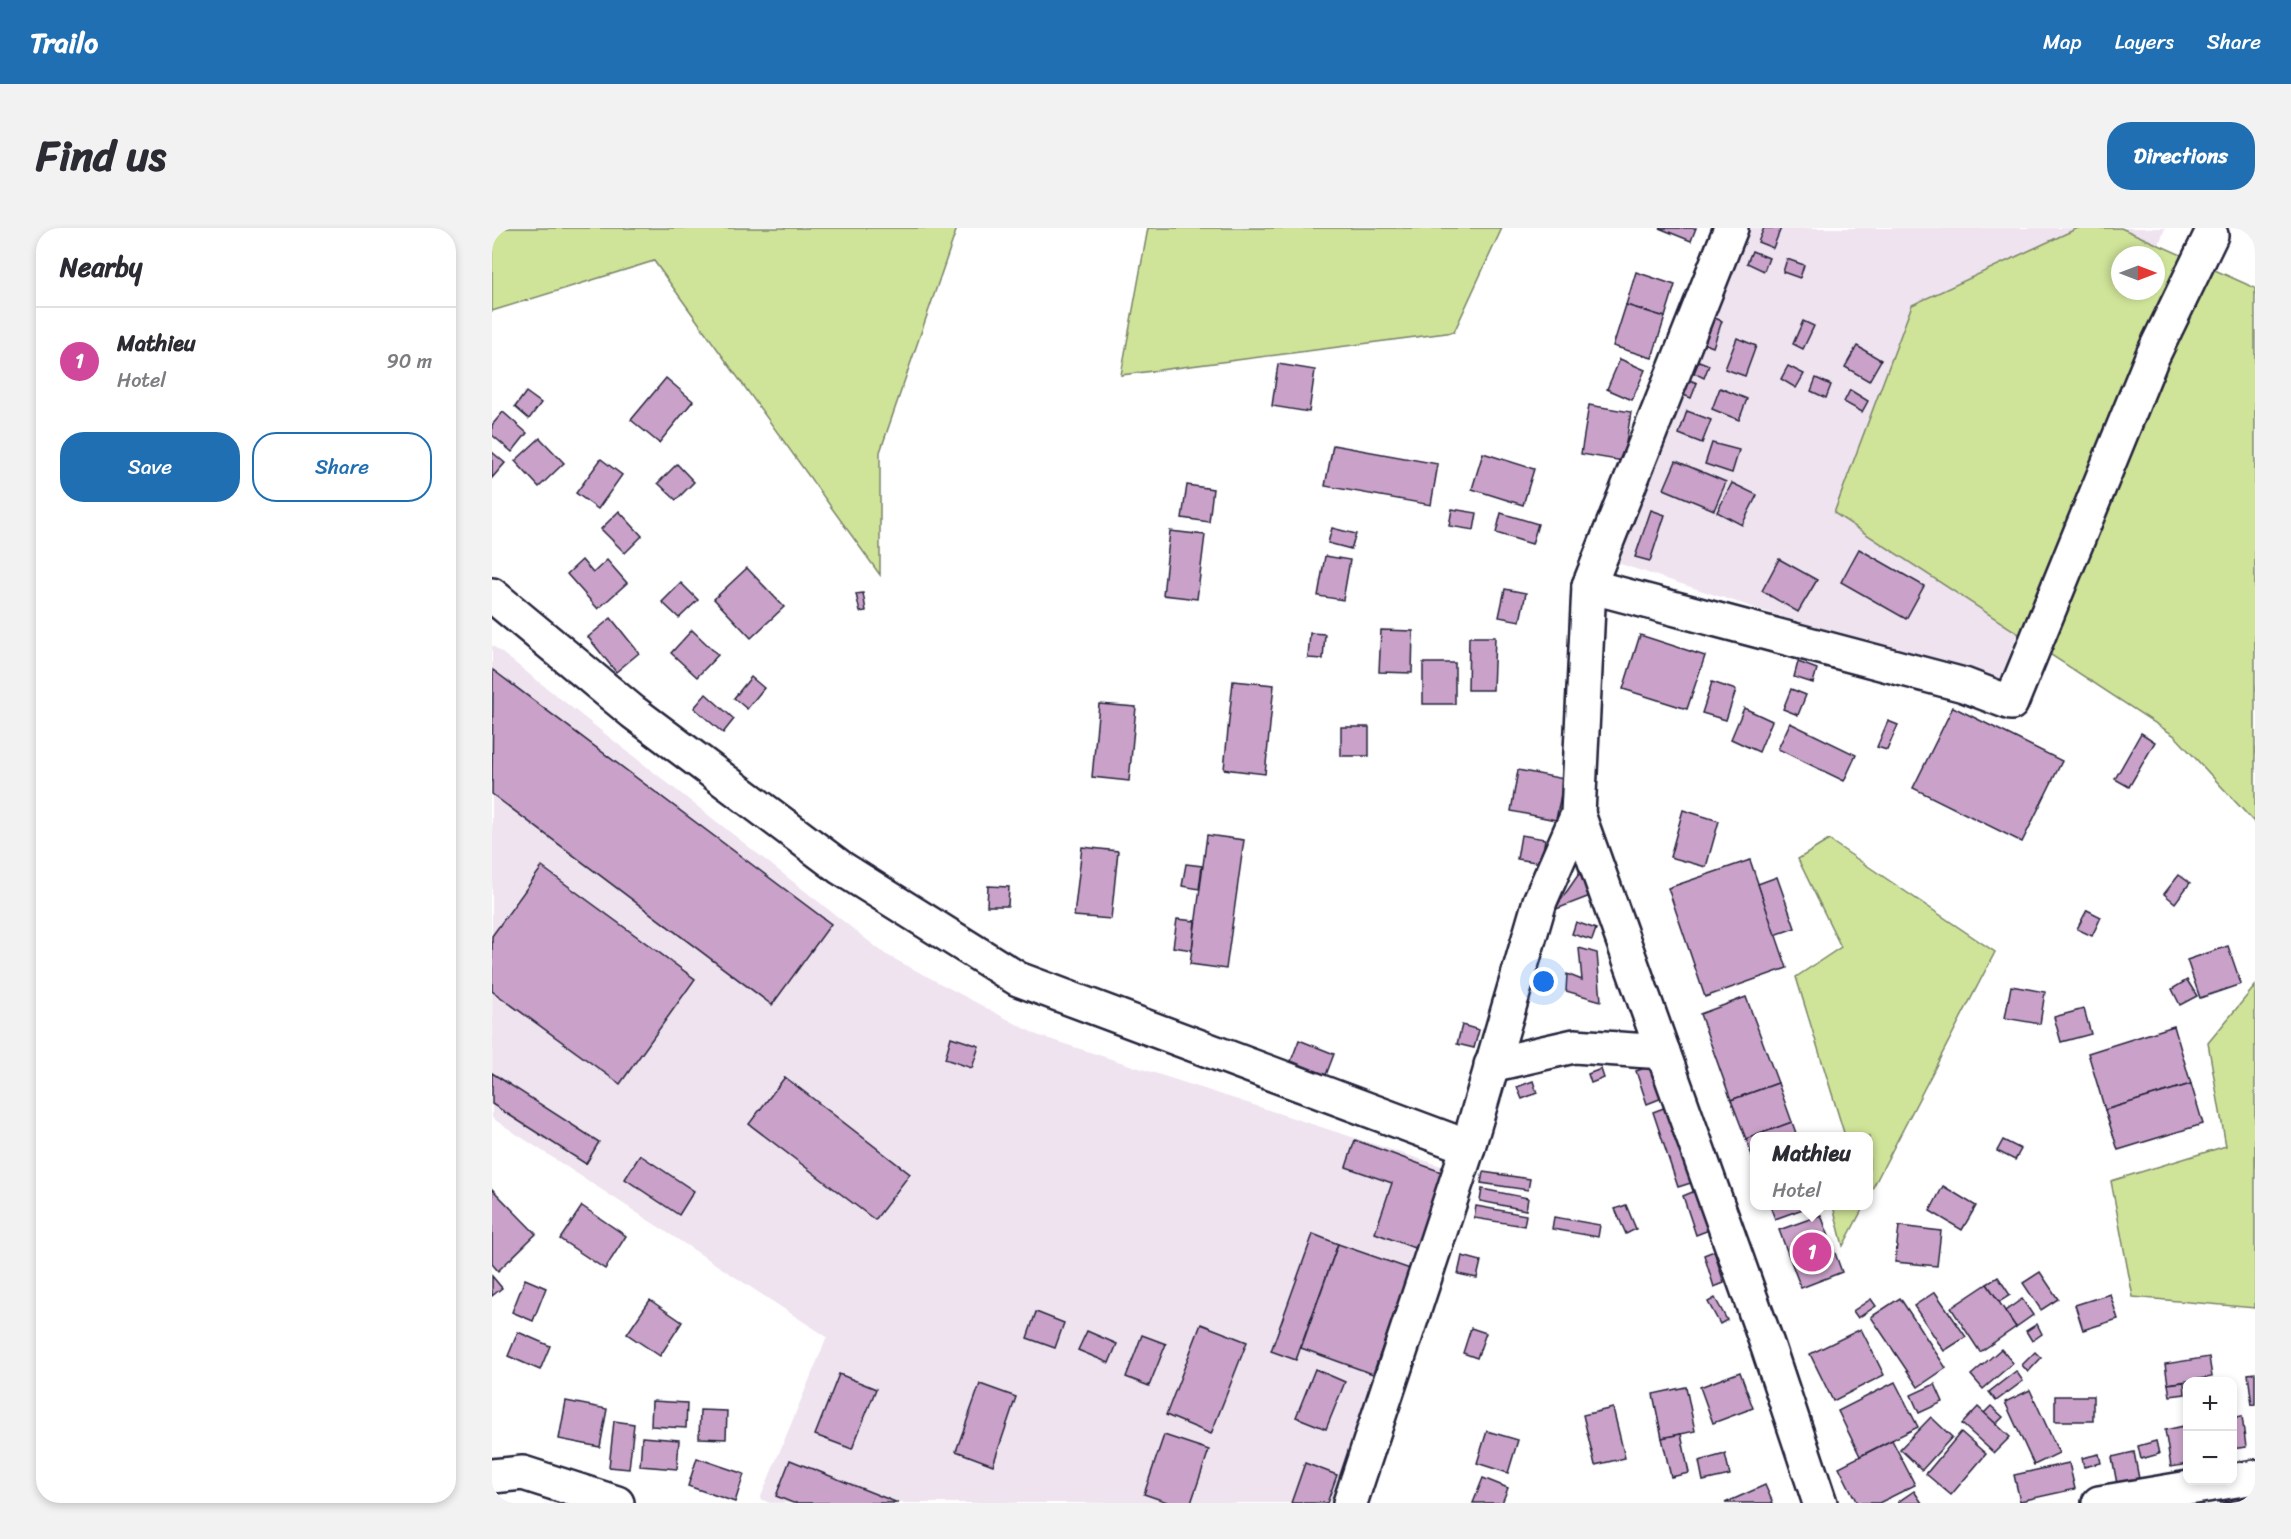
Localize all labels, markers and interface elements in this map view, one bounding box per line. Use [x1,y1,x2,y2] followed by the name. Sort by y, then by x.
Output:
[30,18,98,67] text: Trailo
[2043,23,2082,61] text: Map
[2115,23,2174,61] text: Layers
[2207,23,2261,61] text: Share
[36,119,166,193] text: Find us
[2107,122,2255,190] button: Directions
[60,244,142,290] text: Nearby
[2111,246,2165,300] north arrow
[117,324,196,363] text: Mathieu
[75,344,84,379] text: 1
[387,344,432,379] text: 90 m
[117,363,166,398] text: Hotel
[60,432,240,502] button: Save
[252,432,432,502] button: Share
[1529,967,1558,996] your location
[1750,1132,1873,1210] popup
[1772,1134,1851,1173] text: Mathieu
[1772,1173,1821,1208] text: Hotel
[1792,1230,1832,1274] pin: 1
[2183,1377,2237,1485] map controls
[2183,1377,2237,1431] button: +
[2183,1431,2237,1485] button: −

